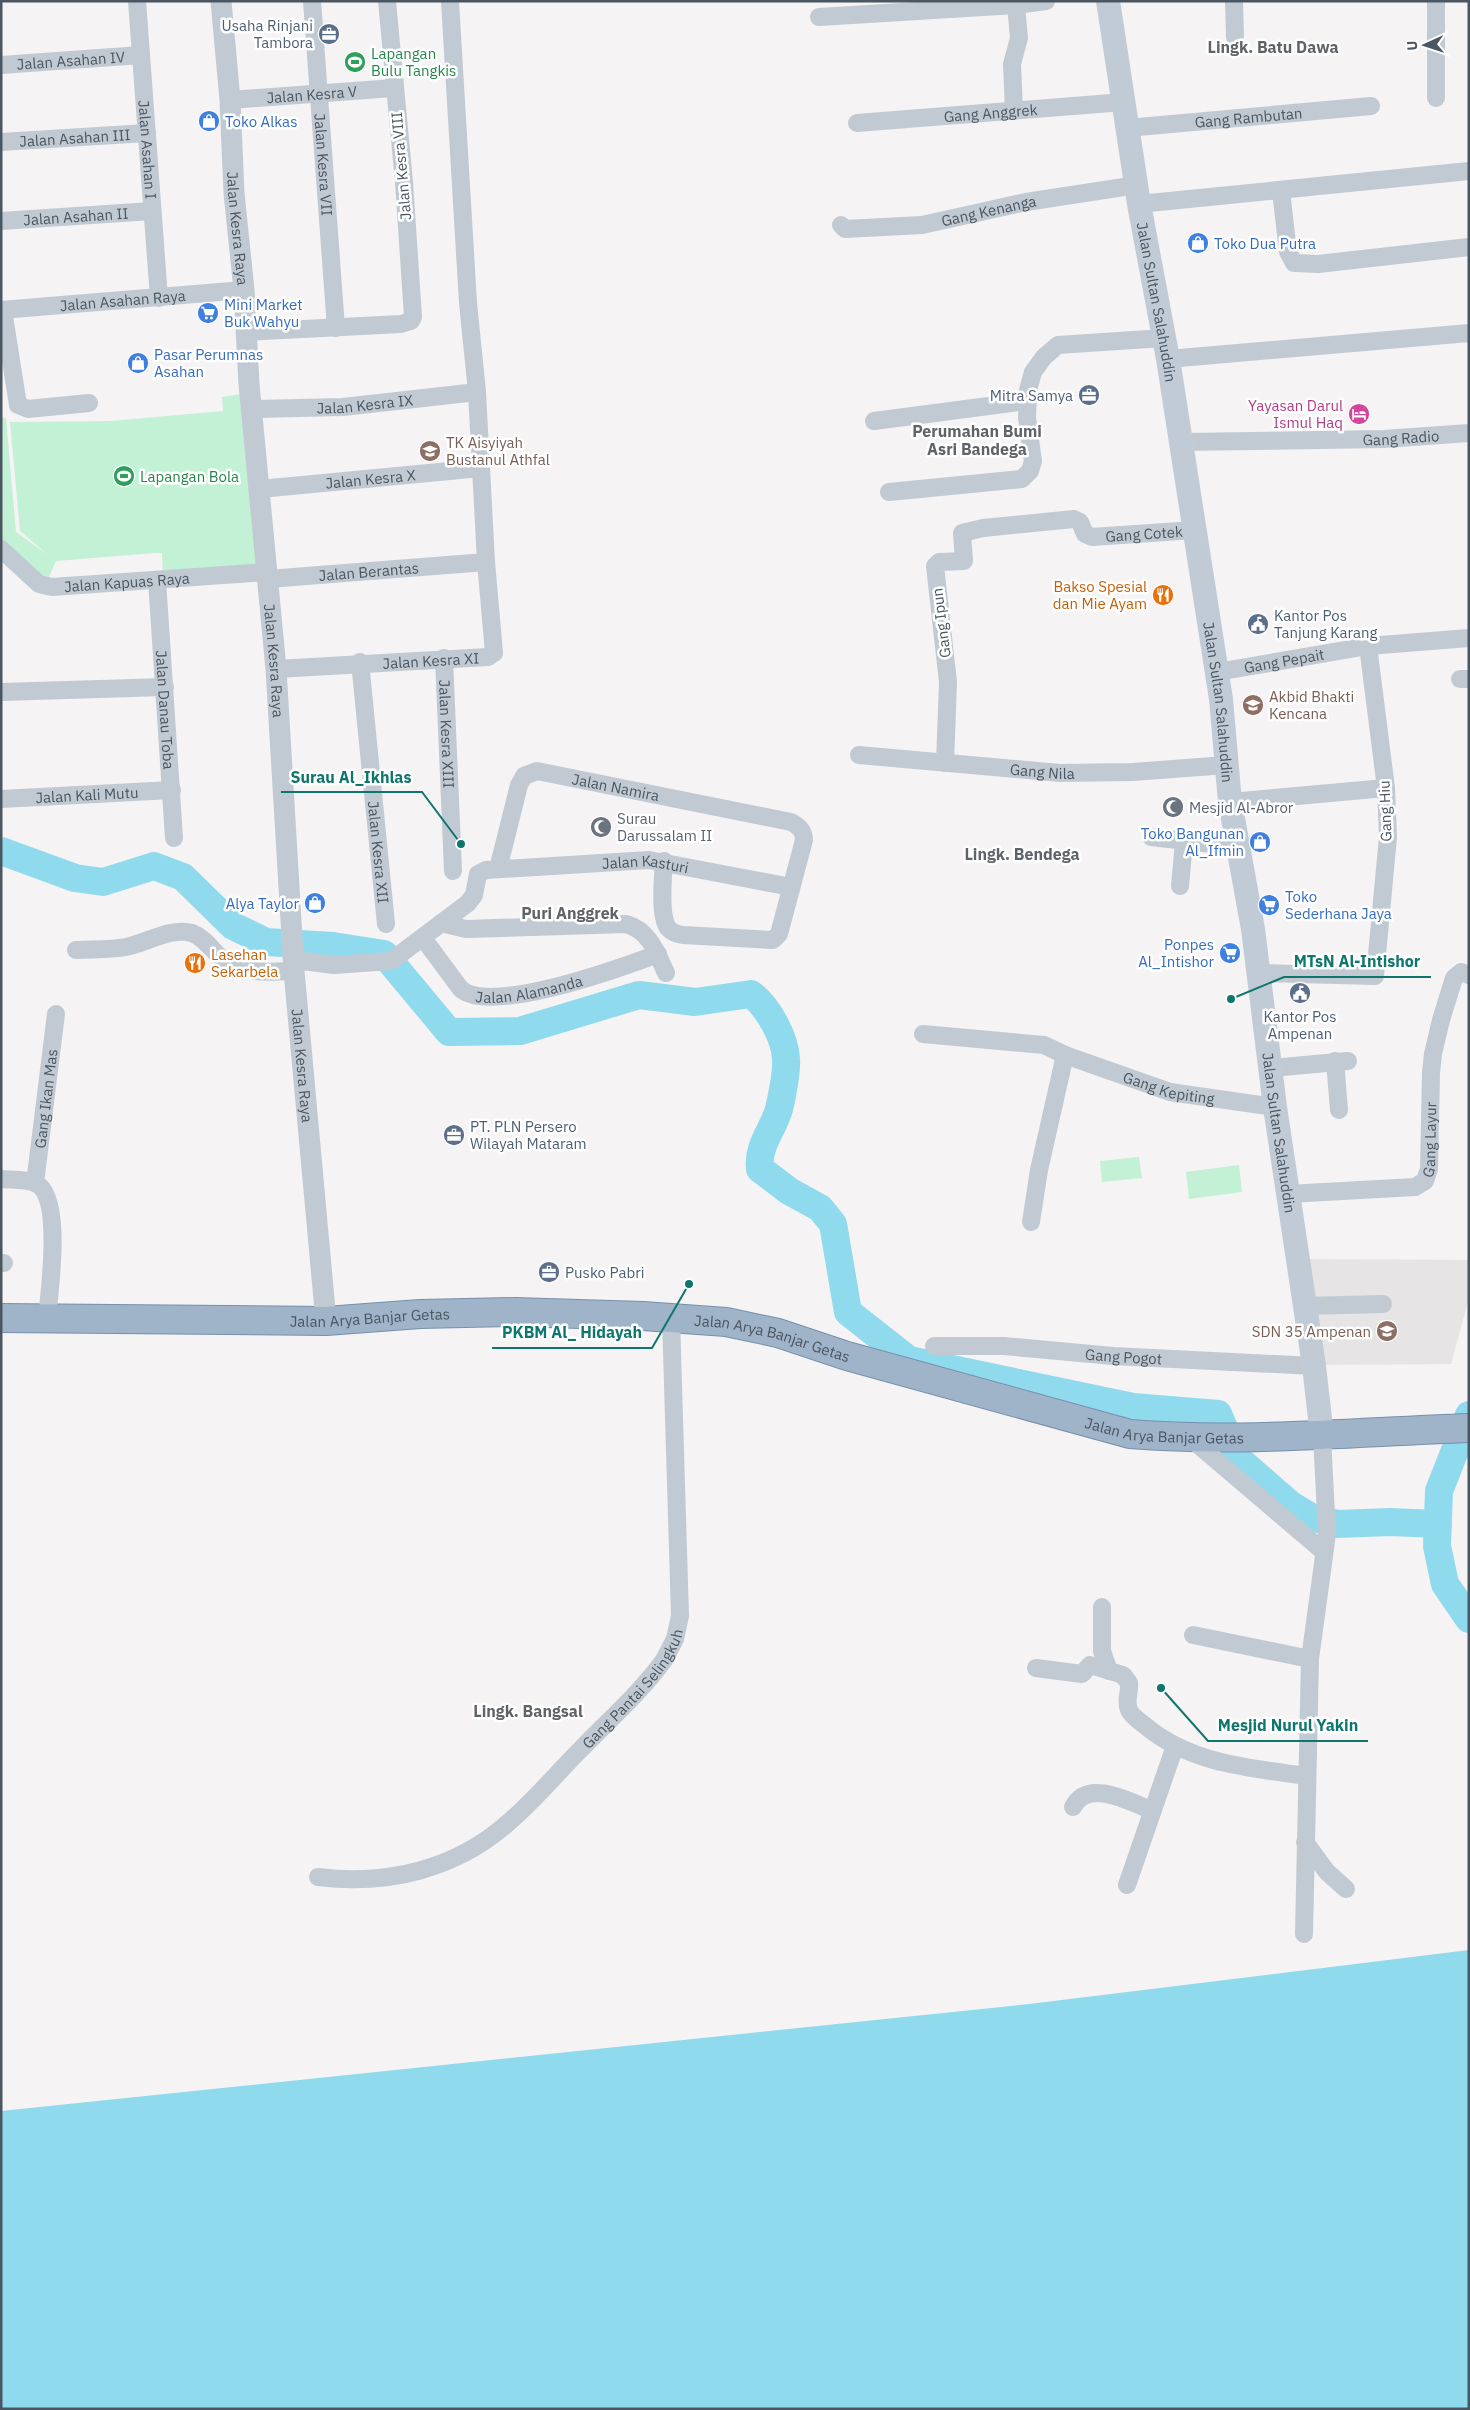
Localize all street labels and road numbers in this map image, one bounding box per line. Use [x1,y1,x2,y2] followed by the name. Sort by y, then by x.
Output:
[16,47,126,73] street label: Jalan Asahan IV
[266,81,358,107] street label: Jalan Kesra V
[135,99,161,200] street label: Jalan Asahan I
[943,99,1038,126] street label: Gang Anggrek
[1194,103,1303,131] street label: Gang Rambutan
[387,111,415,221] street label: Jalan Kesra VIII
[311,113,337,216] street label: Jalan Kesra VII
[19,125,131,150] street label: Jalan Asahan III
[224,171,253,286] street label: Jalan Kesra Raya
[939,191,1037,230] street label: Gang Kenanga
[23,203,129,229] street label: Jalan Asahan II
[1133,221,1181,383] street label: Jalan Sultan Salahuddin
[59,285,186,315] street label: Jalan Asahan Raya
[316,390,414,417] street label: Jalan Kesra IX
[1362,426,1440,449] street label: Gang Radio
[324,465,417,492] street label: Jalan Kesra X
[1105,521,1183,546] street label: Gang Cotek
[318,558,420,585] street label: Jalan Berantas
[63,568,190,596] street label: Jalan Kapuas Raya
[927,587,955,659] street label: Gang Ipun
[260,603,288,718] street label: Jalan Kesra Raya
[1200,620,1238,783] street label: Jalan Sultan Salahuddin
[1242,644,1326,677] street label: Gang Pepait
[382,648,480,672] street label: Jalan Kesra XI
[152,650,179,770] street label: Jalan Danau Toba
[435,679,459,789] street label: Jalan Kesra XIII
[1009,759,1075,783] street label: Gang Nila
[570,769,661,805] street label: Jalan Namira
[1374,780,1396,842] street label: Gang Hiu
[35,782,139,807] street label: Jalan Kali Mutu
[364,800,393,904] street label: Jalan Kesra XII
[601,850,690,877] street label: Jalan Kasturi
[474,971,585,1006] street label: Jalan Alamanda
[288,1008,317,1123] street label: Jalan Kesra Raya
[30,1048,61,1149] street label: Gang Ikan Mas
[1259,1051,1300,1214] street label: Jalan Sultan Salahuddin
[1121,1067,1216,1108] street label: Gang Kepiting
[1417,1101,1440,1180] street label: Gang Layur
[290,1304,450,1331] street label: Jalan Arya Banjar Getas
[694,1310,853,1366] street label: Jalan Arya Banjar Getas
[1084,1344,1163,1368] street label: Gang Pogot
[1083,1413,1244,1447] street label: Jalan Arya Banjar Getas
[578,1627,686,1752] street label: Gang Pantai Selingkuh

